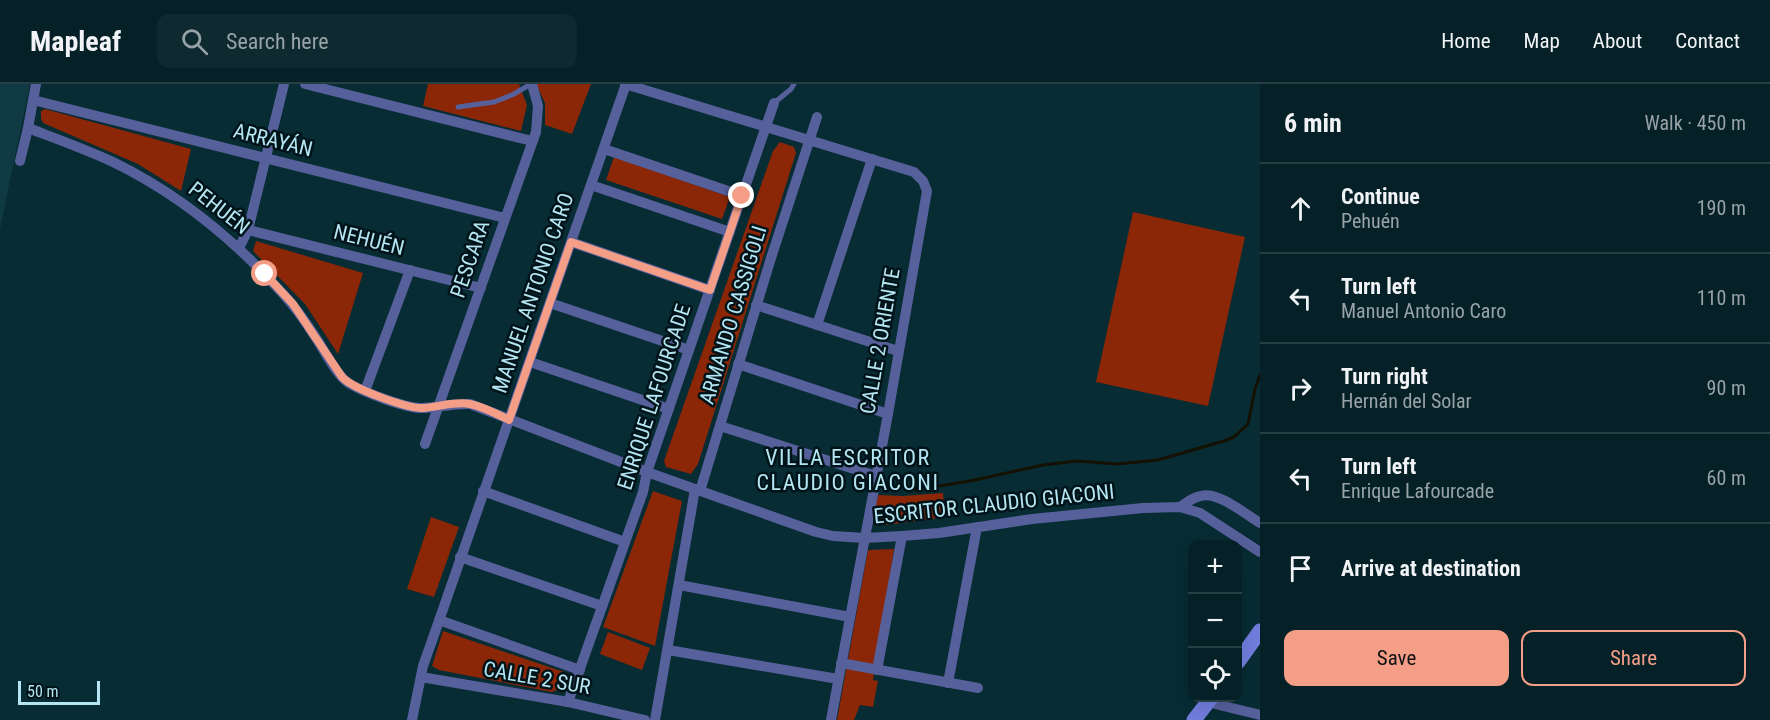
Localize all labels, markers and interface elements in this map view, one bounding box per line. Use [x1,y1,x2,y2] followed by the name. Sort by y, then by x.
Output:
[157,14,577,68] search box
[30,25,121,58] text: Mapleaf
[178,25,211,58] icon: search
[226,29,328,54] text: Search here
[1441,29,1491,53] text: Home
[1524,29,1560,53] text: Map
[1593,29,1642,53] text: About
[1675,29,1740,53] text: Contact
[1284,108,1342,138] text: 6 min
[1645,111,1746,135] text: Walk · 450 m
[231,119,315,161] street label: ARRAYÁN
[184,177,254,239] street label: PEHUÉN
[728,182,754,208] route end
[1341,184,1420,209] text: Continue
[488,190,578,396] street label: MANUEL ANTONIO CARO
[1284,192,1317,225] icon: ahead
[1697,196,1746,220] text: 190 m
[1341,209,1400,233] text: Pehuén
[446,217,494,301] street label: PESCARA
[331,220,407,260] street label: NEHUÉN
[694,223,772,407] street label: ARMANDO CASSIGOLI
[251,260,277,286] route start
[855,266,905,416] street label: CALLE 2 ORIENTE
[1341,274,1416,299] text: Turn left
[1284,282,1317,315] icon: left
[1697,286,1746,310] text: 110 m
[1341,299,1506,323] text: Manuel Antonio Caro
[613,301,695,493] street label: ENRIQUE LAFOURCADE
[1341,364,1428,389] text: Turn right
[1284,372,1317,405] icon: right
[1707,376,1746,400] text: 90 m
[1341,389,1472,413] text: Hernán del Solar
[757,445,939,495] district label: VILLA ESCRITOR CLAUDIO GIACONI
[1341,454,1416,479] text: Turn left
[1284,462,1317,495] icon: left
[1707,466,1746,490] text: 60 m
[873,479,1115,529] street label: ESCRITOR CLAUDIO GIACONI
[1341,479,1494,503] text: Enrique Lafourcade
[1188,540,1242,702] map controls
[1188,540,1242,594] button: +
[1284,552,1317,585] icon: arrive
[1341,556,1521,581] text: Arrive at destination
[1188,594,1242,648] button: −
[1284,630,1509,686] button: Save
[1521,630,1746,686] button: Share
[1188,648,1242,702] button: locate
[482,657,592,699] street label: CALLE 2 SUR
[18,678,100,706] scale bar
[27,682,59,701] text: 50 m

